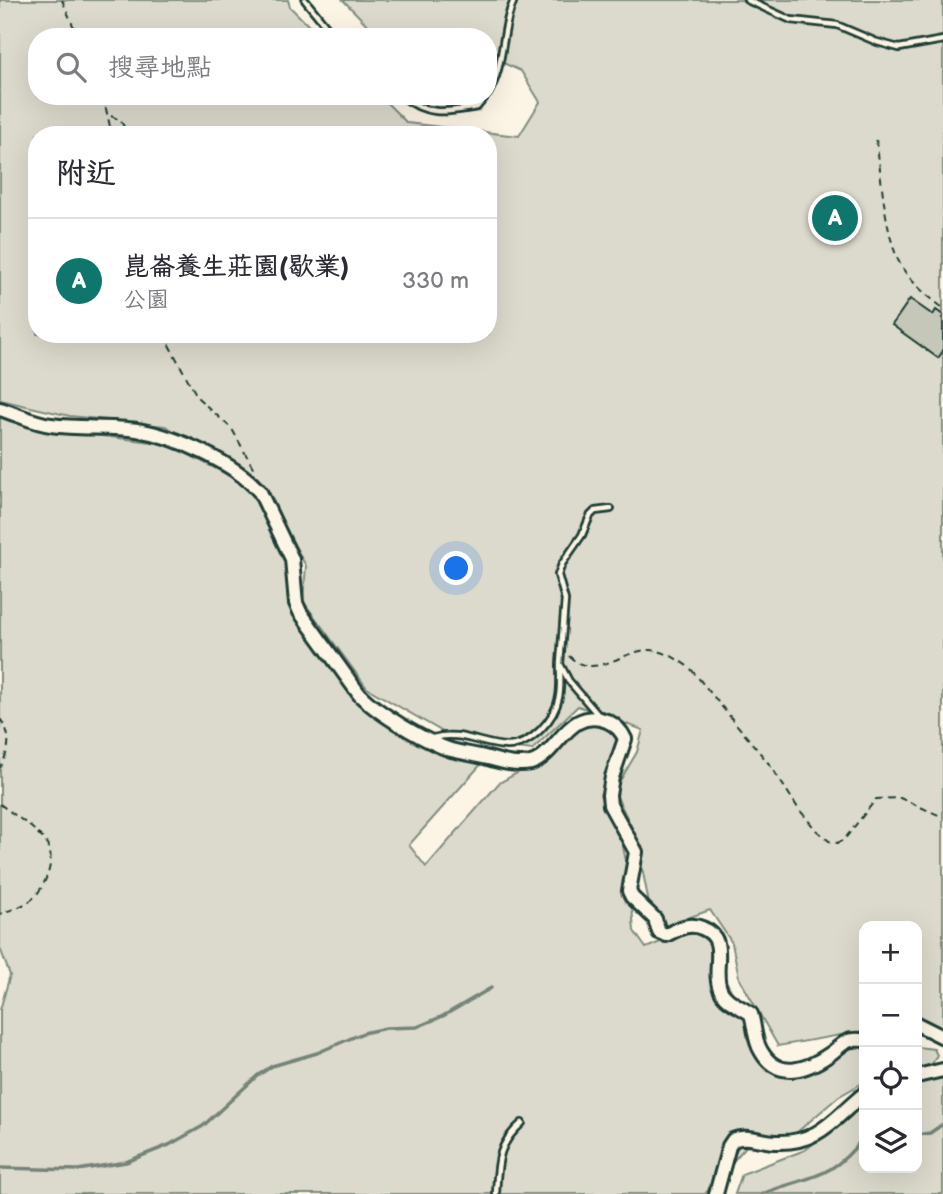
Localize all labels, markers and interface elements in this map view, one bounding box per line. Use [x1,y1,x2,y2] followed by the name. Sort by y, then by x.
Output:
[28,28,497,105] search box
[52,48,90,86] icon: search
[108,53,212,84] text: 搜尋地點
[56,156,116,192] text: 附近
[812,192,858,244] pin: A
[123,252,349,283] text: 崑崙養生莊園(歇業)
[72,267,86,295] text: A
[402,267,469,295] text: 330 m
[123,286,169,314] text: 公園
[439,551,473,585] your location
[859,921,922,1173] map controls
[859,921,922,984] button: +
[859,984,922,1047] button: −
[859,1047,922,1110] button: locate
[859,1110,922,1173] button: layers

